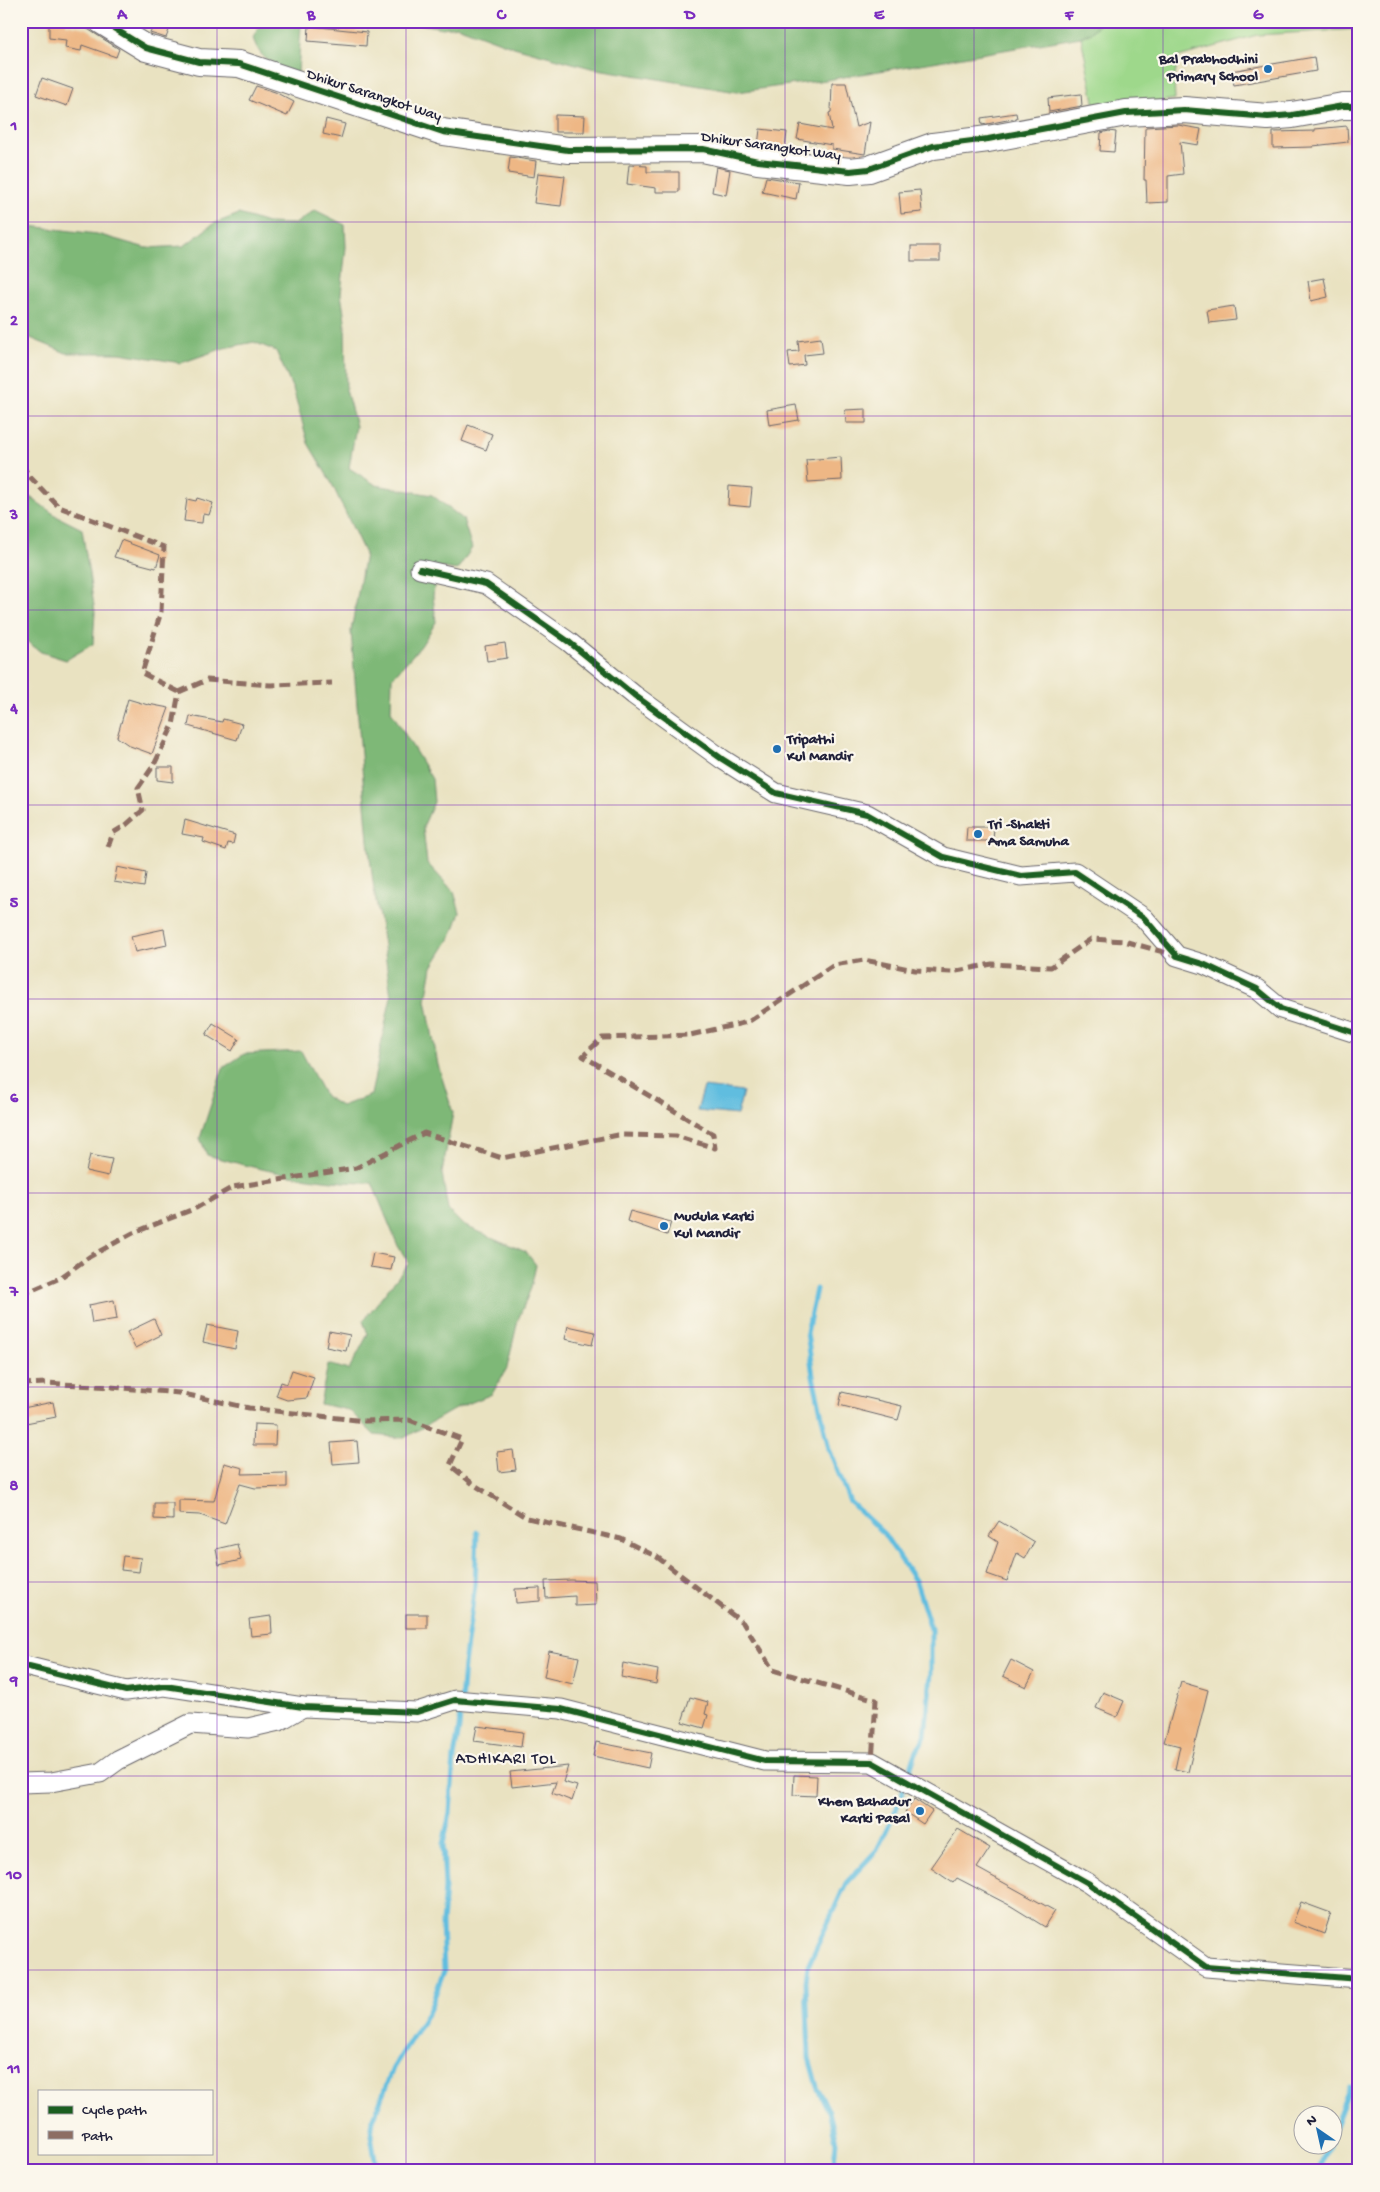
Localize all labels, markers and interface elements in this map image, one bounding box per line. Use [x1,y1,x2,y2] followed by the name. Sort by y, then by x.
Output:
[116,7,128,26] text: A
[306,7,316,26] text: B
[496,7,507,26] text: C
[683,7,696,26] text: D
[874,7,885,26] text: E
[1064,7,1075,26] text: F
[1253,7,1264,26] text: G
[1158,51,1259,86] place label: Bal Prabhodhini Primary School
[1262,63,1274,75] marker: Bal Prabhodhini Primary School
[303,65,444,127] street label: Dhikur Sarangkot Way
[10,118,17,137] text: 1
[699,128,843,166] street label: Dhikur Sarangkot Way
[10,313,18,332] text: 2
[9,507,18,526] text: 3
[9,701,18,720] text: 4
[786,731,854,766] place label: Tripathi Kul Mandir
[771,743,783,755] marker: Tripathi Kul Mandir
[987,816,1069,851] place label: Tri -Shakti Ama Samuha
[972,828,984,840] marker: Tri -Shakti Ama Samuha
[10,895,19,914] text: 5
[10,1090,19,1109] text: 6
[673,1208,754,1243] place label: Mudula Karki Kul Mandir
[658,1220,670,1232] marker: Mudula Karki Kul Mandir
[9,1284,19,1303] text: 7
[10,1478,19,1497] text: 8
[9,1673,18,1692] text: 9
[456,1751,557,1770] district label: ADHIKARI TOL
[817,1793,912,1828] place label: Khem Bahadur Karki Pasal
[914,1805,926,1817] marker: Khem Bahadur Karki Pasal
[5,1867,22,1886] text: 10
[7,2061,20,2080] text: 11
[38,2090,212,2154] legend
[82,2102,147,2120] text: Cycle path
[1292,2104,1342,2154] north arrow
[1304,2112,1321,2131] text: N
[81,2128,113,2146] text: Path

